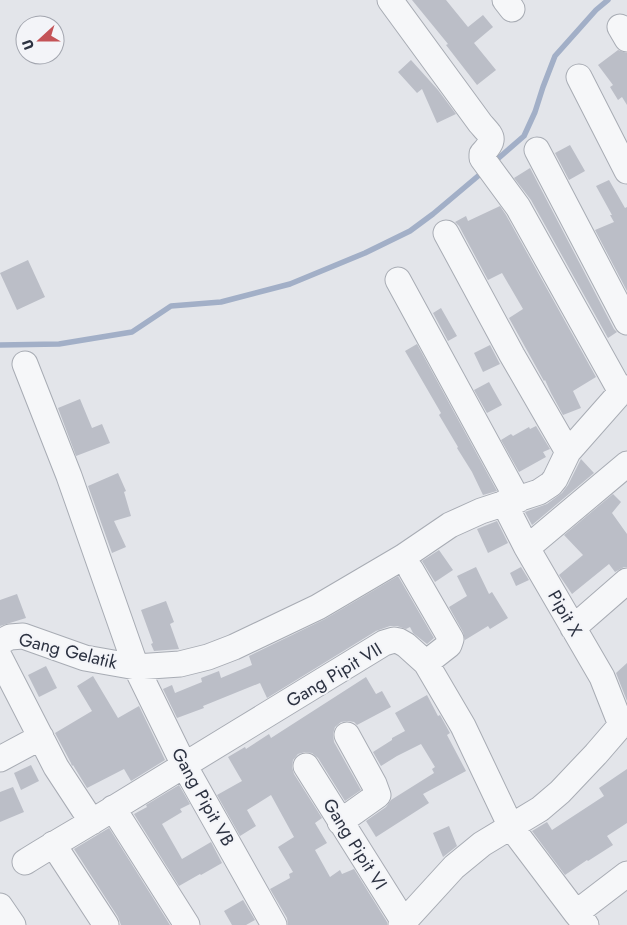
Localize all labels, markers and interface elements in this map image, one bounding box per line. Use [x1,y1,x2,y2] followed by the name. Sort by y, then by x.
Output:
[15,15,65,65] north arrow
[17,36,39,53] text: U
[541,585,589,641] street label: Pipit X
[16,626,120,676] street label: Gang Gelatik
[281,636,387,714] street label: Gang Pipit VII
[165,743,241,851] street label: Gang Pipit VB
[317,793,393,895] street label: Gang Pipit VI

